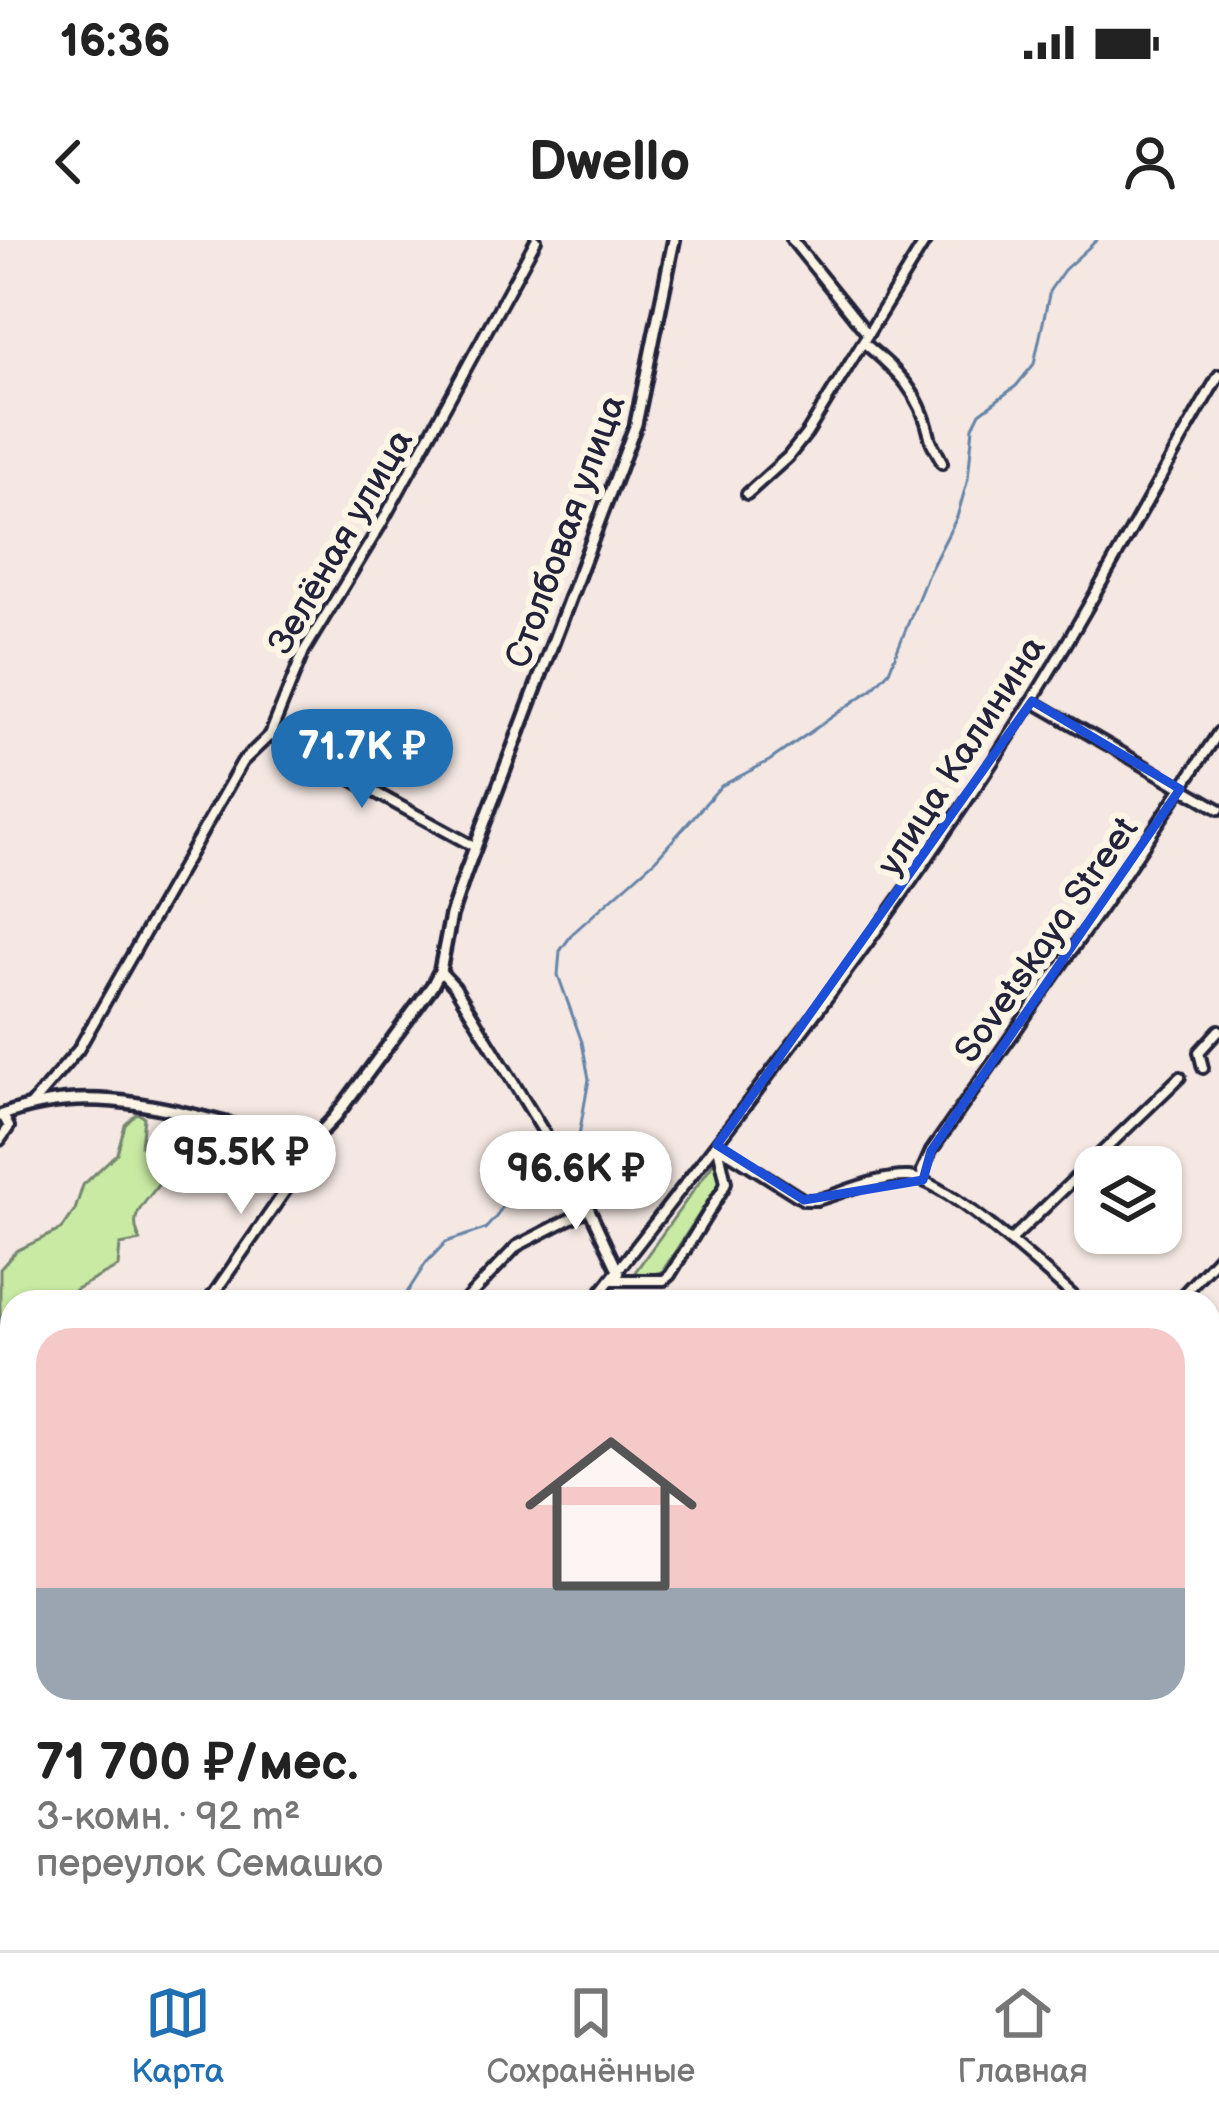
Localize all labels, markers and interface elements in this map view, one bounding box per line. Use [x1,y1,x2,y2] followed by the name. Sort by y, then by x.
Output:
[60,15,171,70] text: 16:36
[36,129,102,195] icon: back
[1117,129,1183,195] icon: person
[529,130,690,195] text: Dwello
[497,390,636,674] street label: Столбовая улица
[259,422,423,662] street label: Зелёная улица
[869,629,1055,884] street label: улица Калинина
[251,709,473,811] pin: 71.7K ₽
[298,724,426,771] text: 71.7K ₽
[946,809,1148,1071] street label: Sovetskaya Street
[130,1115,352,1217] pin: 95.5K ₽
[173,1130,309,1177] text: 95.5K ₽
[465,1131,687,1233] pin: 96.6K ₽
[507,1146,645,1193] text: 96.6K ₽
[1074,1146,1182,1254] map controls
[1074,1146,1182,1254] button: layers
[503,1406,719,1622] icon: home
[36,1733,358,1794] text: 71 700 ₽/мес.
[36,1794,301,1841] text: 3-комн. · 92 m²
[36,1841,383,1888] text: переулок Семашко
[131,1980,224,2092] tab: Карта
[487,1980,695,2092] tab: Сохранённые
[958,1980,1088,2092] tab: Главная

